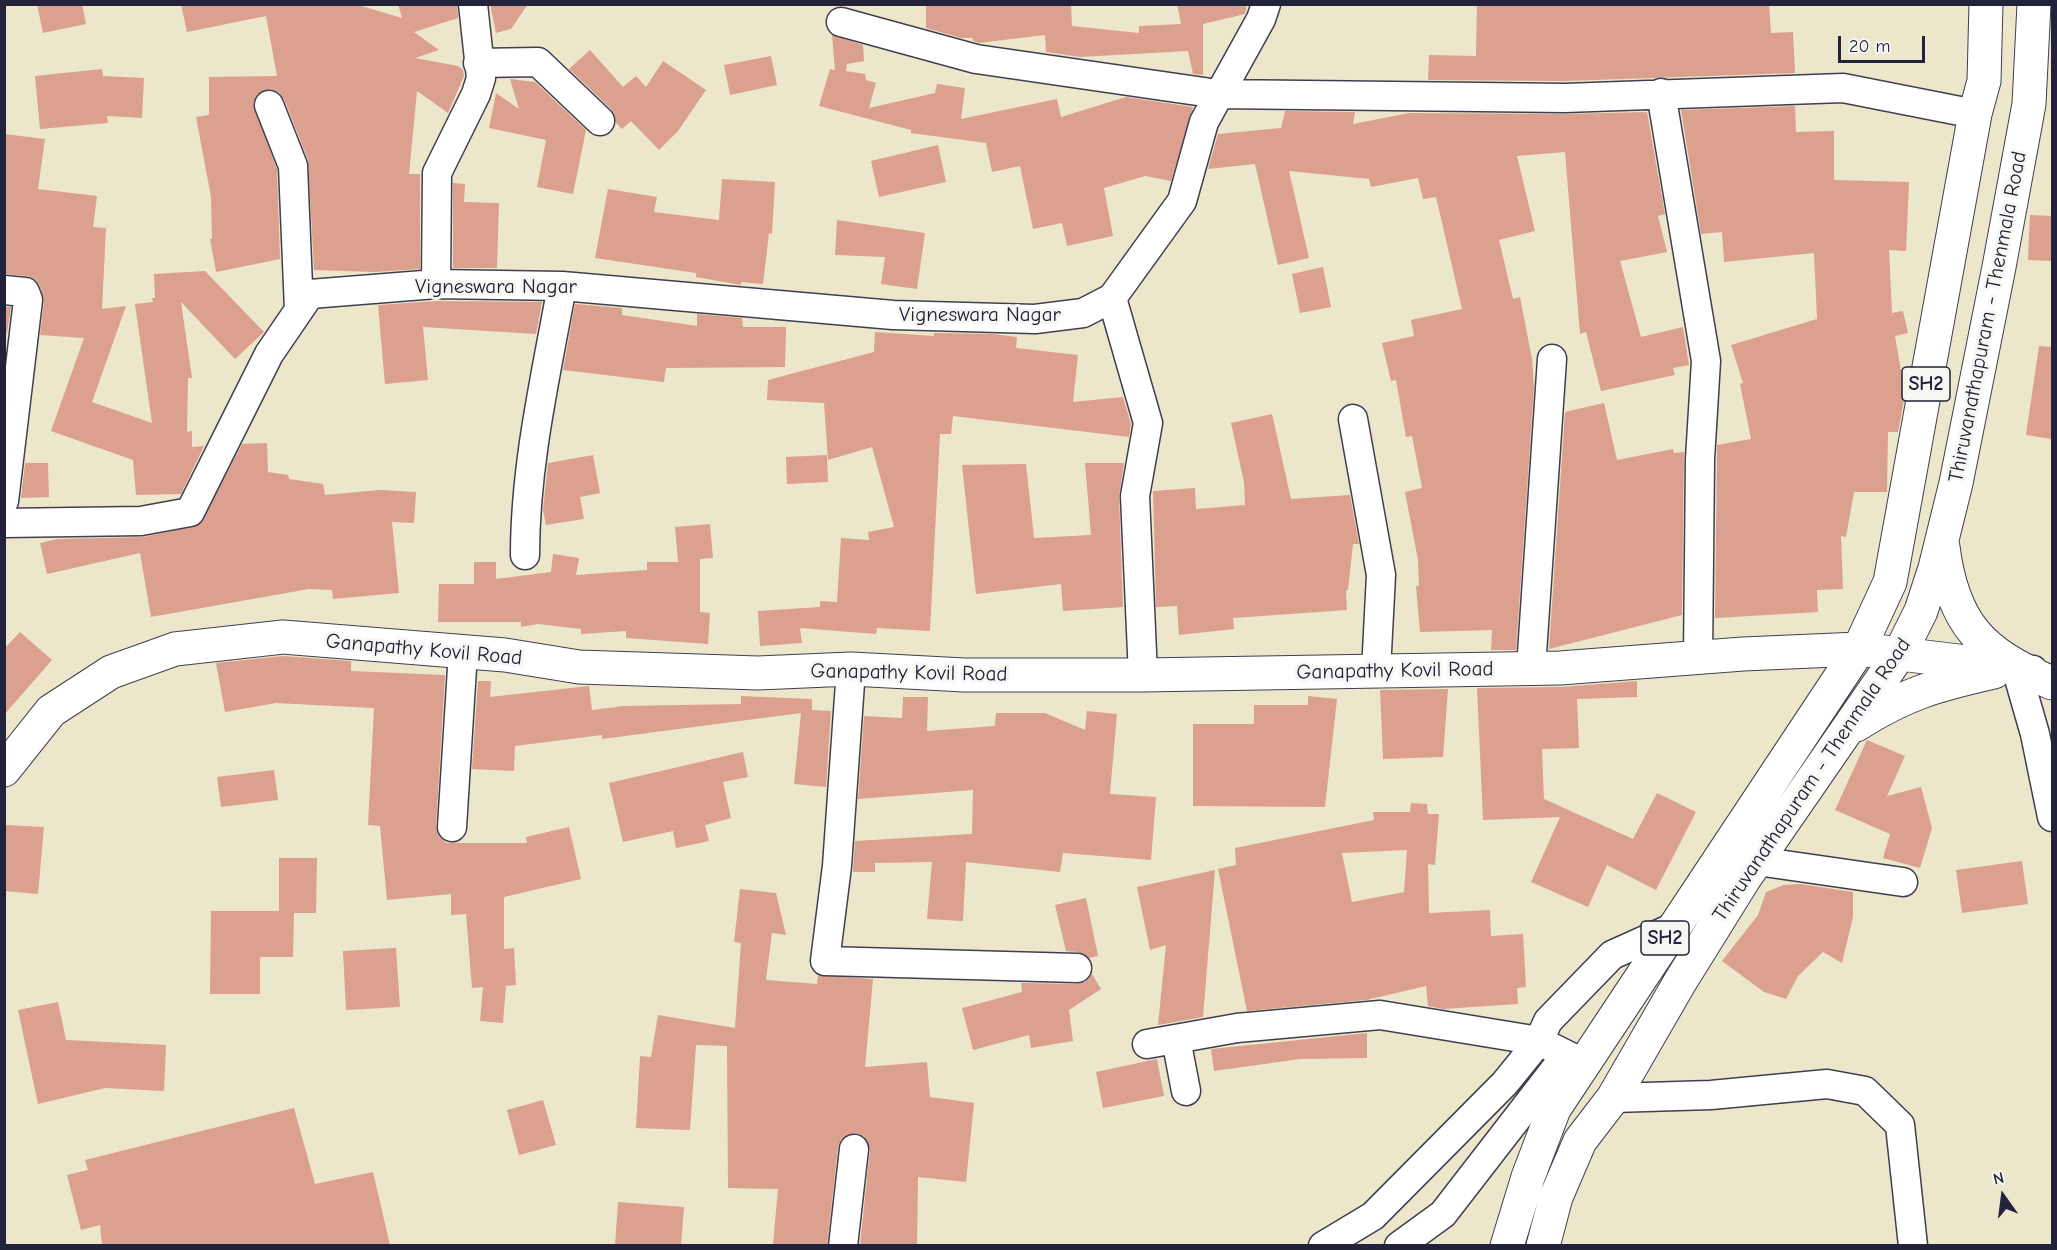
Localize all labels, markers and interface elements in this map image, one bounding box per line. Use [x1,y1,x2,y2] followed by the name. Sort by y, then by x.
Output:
[1841,24,1928,62] scale bar
[1849,36,1890,57] text: 20 m
[1944,149,2032,485] street label: Thiruvanathapuram - Thenmala Road
[415,274,577,300] street label: Vigneswara Nagar
[899,302,1061,328] street label: Vigneswara Nagar
[1902,367,1950,401] road number: SH2
[325,629,523,671] street label: Ganapathy Kovil Road
[1707,633,1917,927] street label: Thiruvanathapuram - Thenmala Road
[1296,657,1494,685] street label: Ganapathy Kovil Road
[810,659,1008,687] street label: Ganapathy Kovil Road
[1641,921,1689,955] road number: SH2
[1973,1166,2033,1226] north arrow
[1991,1169,2006,1189] text: N

